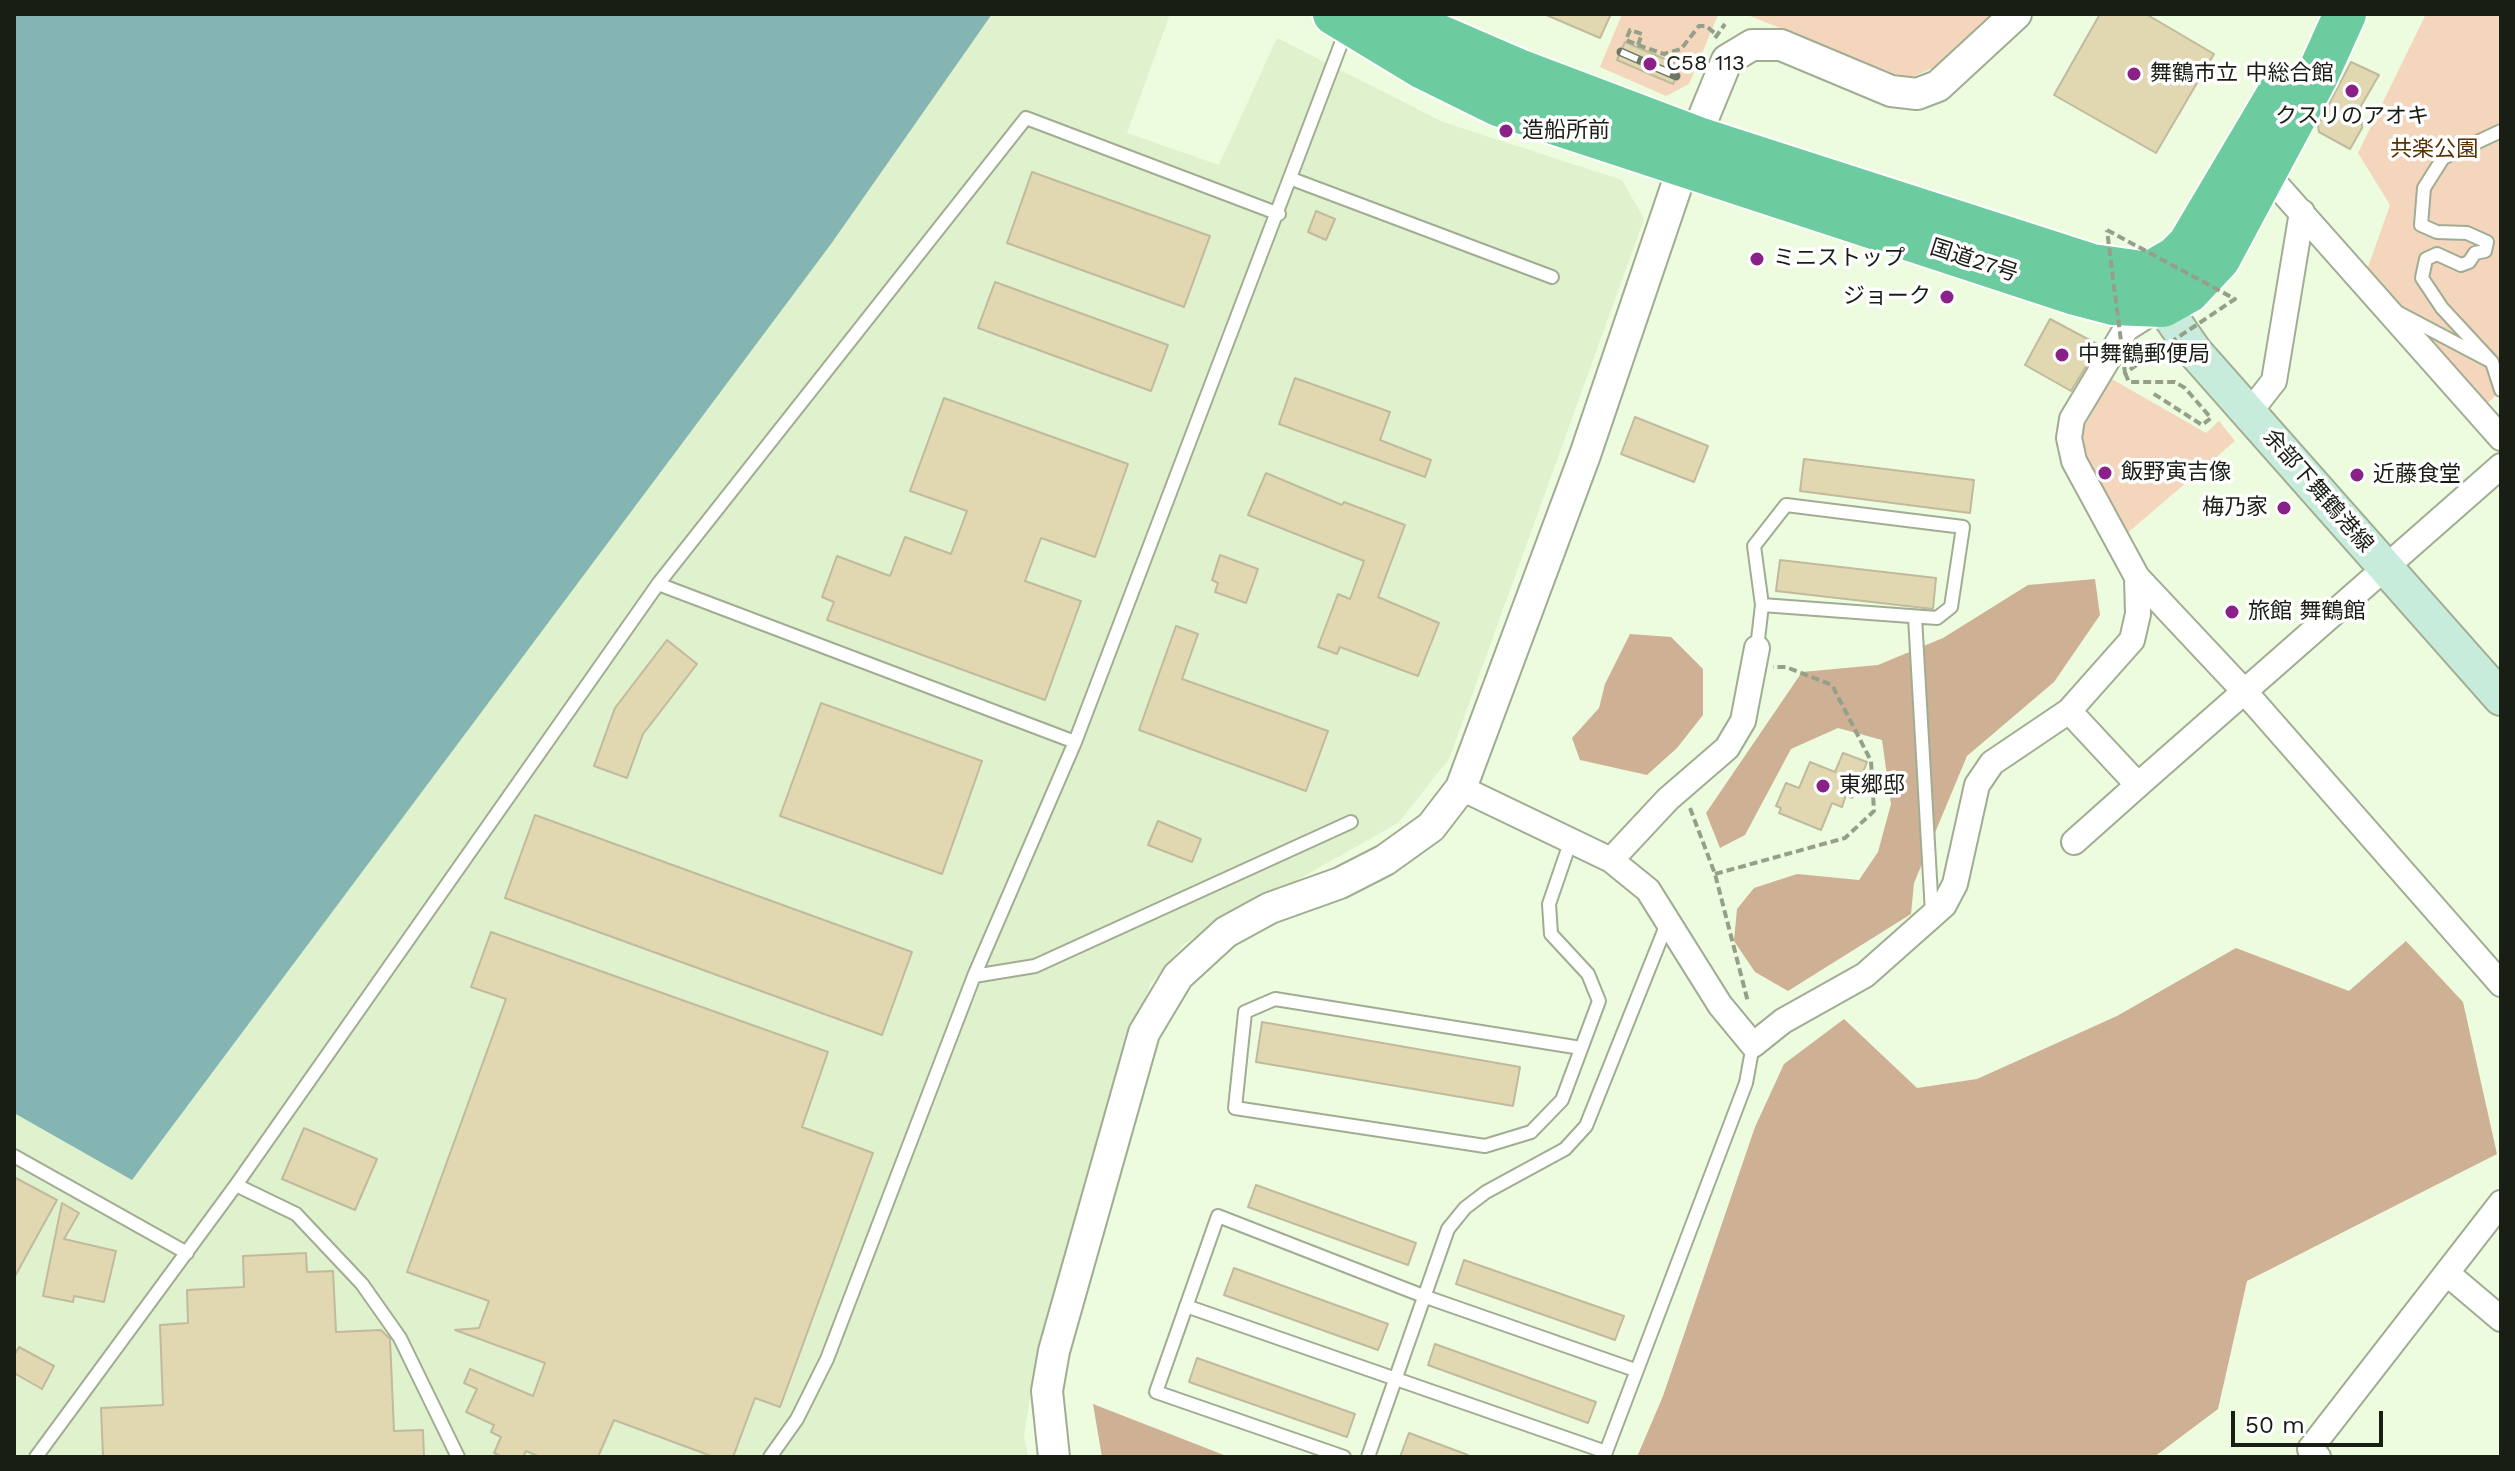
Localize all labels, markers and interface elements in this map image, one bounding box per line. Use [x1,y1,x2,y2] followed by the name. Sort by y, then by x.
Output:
[1666,51,1745,77] place label: C58 113
[1641,55,1659,73] marker: C58 113
[2150,61,2334,87] place label: 舞鶴市立 中総合館
[2125,65,2143,83] marker: 舞鶴市立 中総合館
[2343,82,2361,100] marker: クスリのアオキ
[2275,104,2429,130] place label: クスリのアオキ
[1522,118,1610,144] place label: 造船所前
[1497,122,1515,140] marker: 造船所前
[2390,137,2478,163] park label: 共楽公園
[1927,234,2021,288] street label: 国道27号
[1773,246,1905,272] place label: ミニストップ
[1748,250,1766,268] marker: ミニストップ
[1843,284,1931,310] place label: ジョーク
[1938,288,1956,306] marker: ジョーク
[2078,342,2210,368] place label: 中舞鶴郵便局
[2053,346,2071,364] marker: 中舞鶴郵便局
[2258,424,2378,558] street label: 余部下舞鶴港線
[2121,460,2231,486] place label: 飯野寅吉像
[2373,462,2461,488] place label: 近藤食堂
[2096,464,2114,482] marker: 飯野寅吉像
[2348,466,2366,484] marker: 近藤食堂
[2202,495,2268,521] place label: 梅乃家
[2275,499,2293,517] marker: 梅乃家
[2248,599,2366,625] place label: 旅館 舞鶴館
[2223,603,2241,621] marker: 旅館 舞鶴館
[1839,773,1905,799] place label: 東郷邸
[1814,777,1832,795] marker: 東郷邸
[2235,1395,2387,1445] scale bar
[2245,1411,2305,1439] text: 50 m

